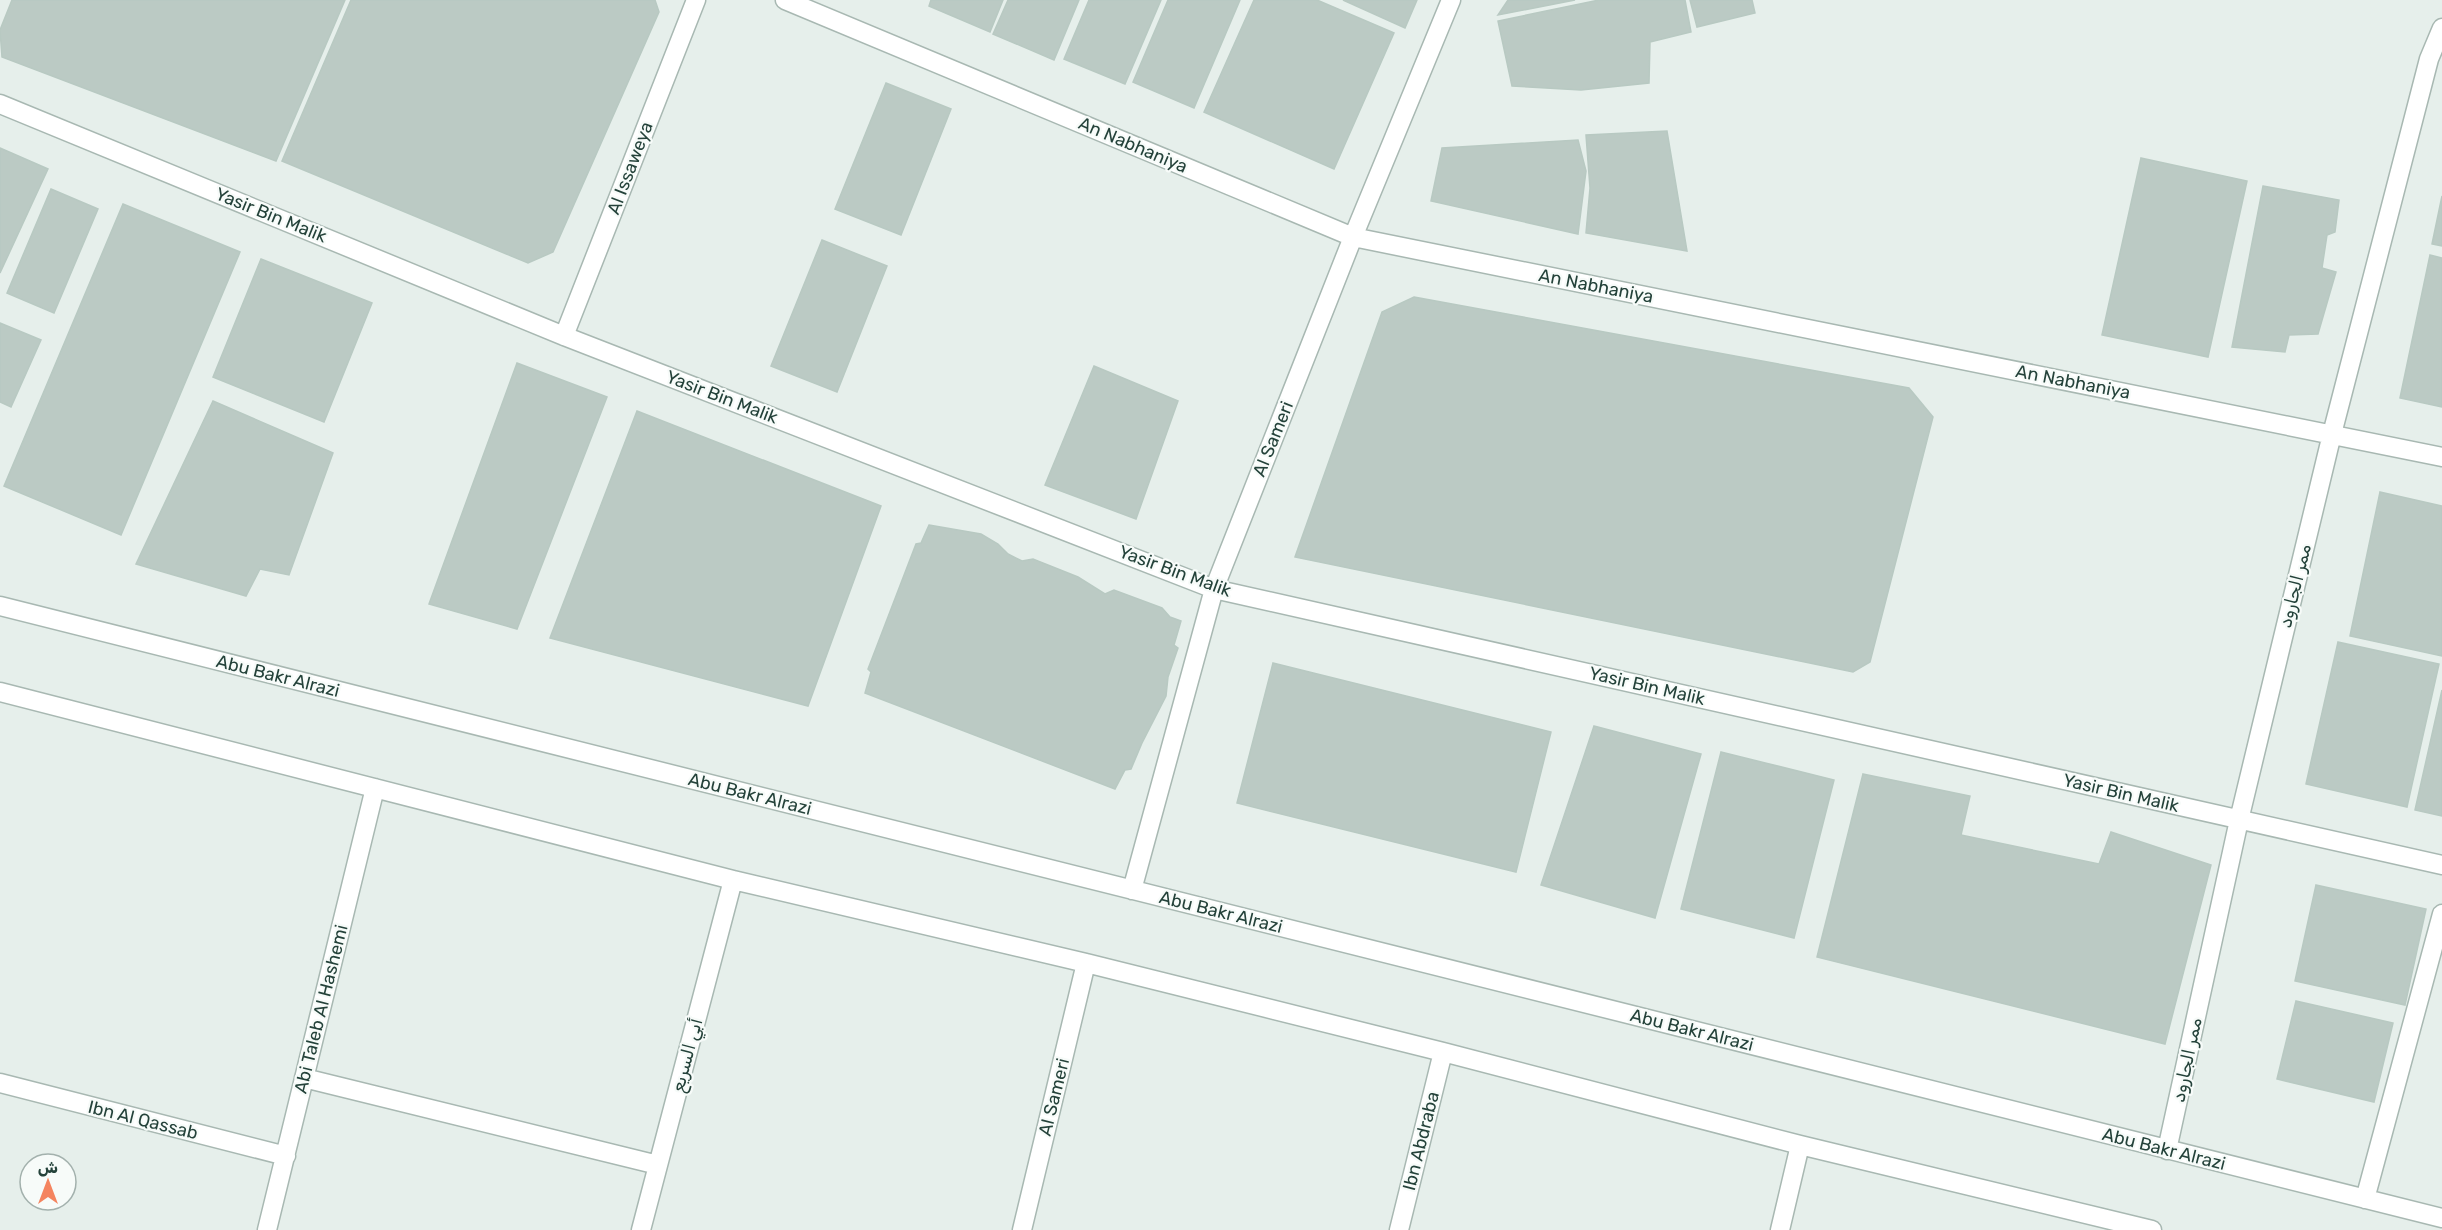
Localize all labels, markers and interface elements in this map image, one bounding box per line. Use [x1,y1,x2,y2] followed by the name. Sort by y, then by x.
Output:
[1075,112,1191,178] street label: An Nabhaniya
[602,119,658,217] street label: Al Issaweya
[212,183,331,248] street label: Yasir Bin Malik
[1537,264,1655,308] street label: An Nabhaniya
[2014,360,2132,404] street label: An Nabhaniya
[663,366,782,429] street label: Yasir Bin Malik
[1248,398,1298,480] street label: Al Sameri
[1116,540,1235,602] street label: Yasir Bin Malik
[2274,542,2316,630] street label: ممر الجارود
[214,650,342,702] street label: Abu Bakr Alrazi
[1587,662,1708,710] street label: Yasir Bin Malik
[686,768,814,820] street label: Abu Bakr Alrazi
[2061,769,2182,817] street label: Yasir Bin Malik
[1157,886,1285,938] street label: Abu Bakr Alrazi
[289,922,353,1096] street label: Abi Taleb Al Hashemi
[1628,1004,1756,1056] street label: Abu Bakr Alrazi
[667,1016,709,1095] street label: أبي السريع
[2167,1016,2207,1104] street label: ممر الجارود
[1034,1056,1074,1138] street label: Al Sameri
[1398,1089,1444,1193] street label: Ibn Abdraba
[86,1096,200,1144] street label: Ibn Al Qassab
[2100,1123,2228,1175] street label: Abu Bakr Alrazi
[18,1152,78,1212] north arrow
[38,1158,58,1177] text: ش

